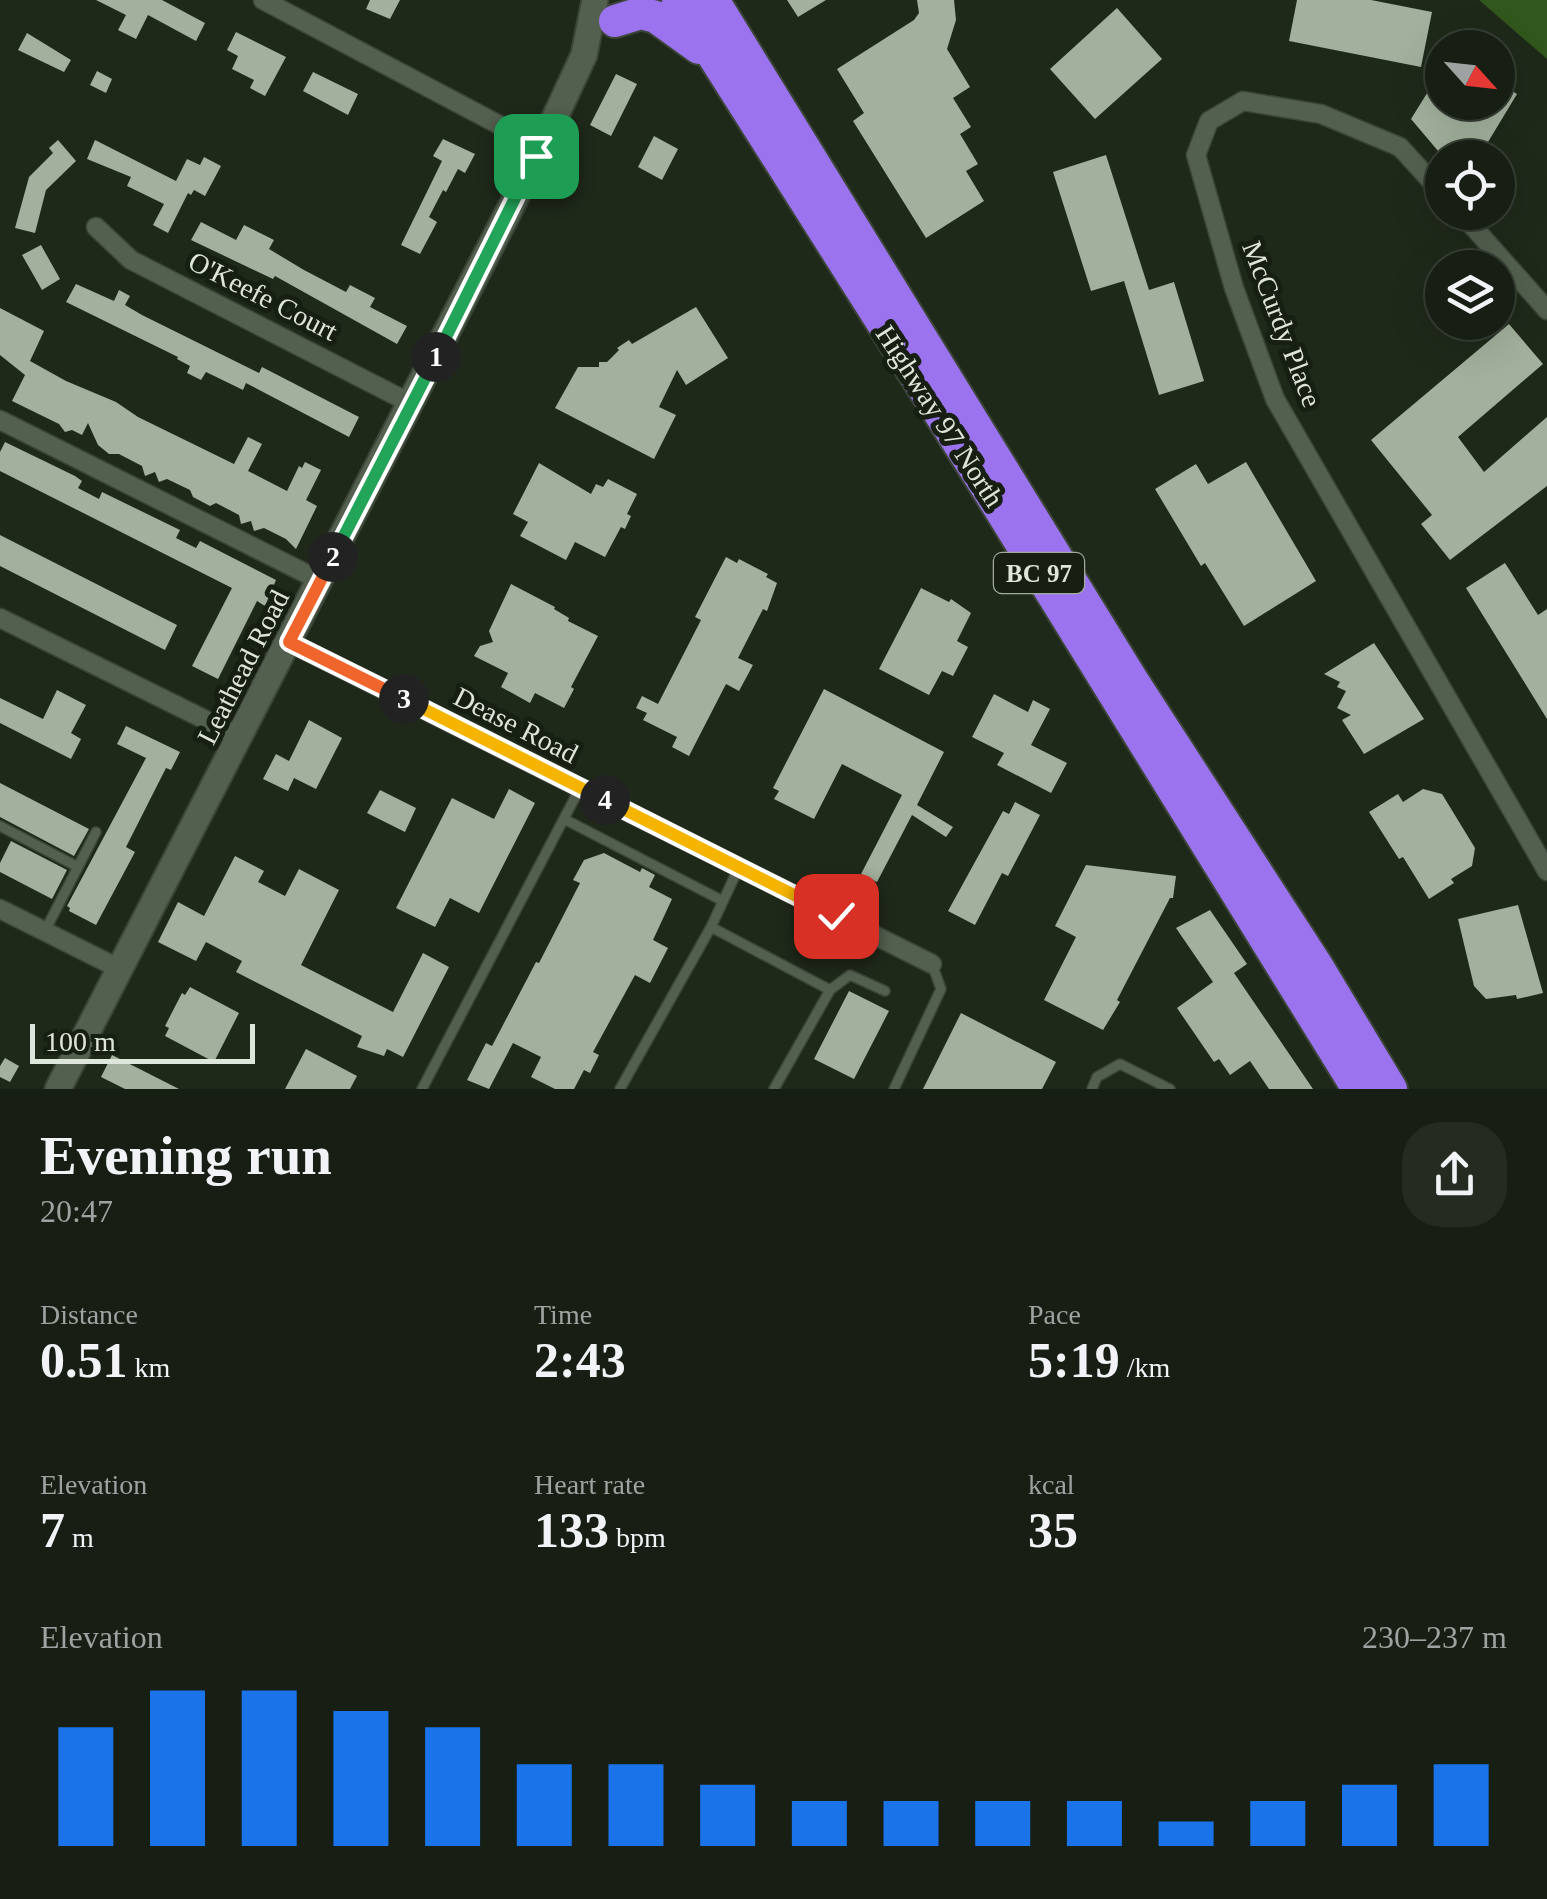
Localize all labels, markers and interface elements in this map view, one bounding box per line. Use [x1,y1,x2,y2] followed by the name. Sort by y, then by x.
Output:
[1425,30,1515,120] north arrow
[1425,30,1515,340] map controls
[494,114,579,199] pin
[509,129,564,184] icon: arrive
[1425,140,1515,230] button: locate
[1236,237,1328,411] street label: McCurdy Place
[183,245,343,347] street label: O'Keefe Court
[1425,250,1515,340] button: layers
[870,320,1010,512] street label: Highway 97 North
[411,332,461,382] pin: 1
[429,341,443,372] text: 1
[308,532,358,582] pin: 2
[326,541,340,572] text: 2
[994,553,1084,593] road number: BC 97
[191,585,295,749] street label: Leathead Road
[379,674,429,724] pin: 3
[449,681,583,769] street label: Dease Road
[397,683,411,714] text: 3
[580,775,630,825] pin: 4
[598,784,612,815] text: 4
[794,874,879,959] pin
[809,889,864,944] icon: check
[30,1019,255,1064] scale bar
[45,1026,116,1057] text: 100 m
[1402,1122,1507,1227] button: share
[40,1125,332,1186] text: Evening run
[40,1193,113,1229] text: 20:47
[40,1299,138,1330] text: Distance
[534,1299,592,1330] text: Time
[1028,1299,1081,1330] text: Pace
[40,1332,128,1388] text: 0.51
[534,1332,626,1388] text: 2:43
[1028,1332,1120,1388] text: 5:19
[128,1352,170,1383] text: km
[1120,1352,1170,1383] text: /km
[40,1469,147,1500] text: Elevation
[534,1469,645,1500] text: Heart rate
[1028,1469,1075,1500] text: kcal
[40,1502,65,1558] text: 7
[534,1502,609,1558] text: 133
[1028,1502,1078,1558] text: 35
[65,1522,94,1553] text: m
[609,1522,666,1553] text: bpm
[40,1619,163,1655] text: Elevation
[1362,1619,1507,1655] text: 230–237 m

